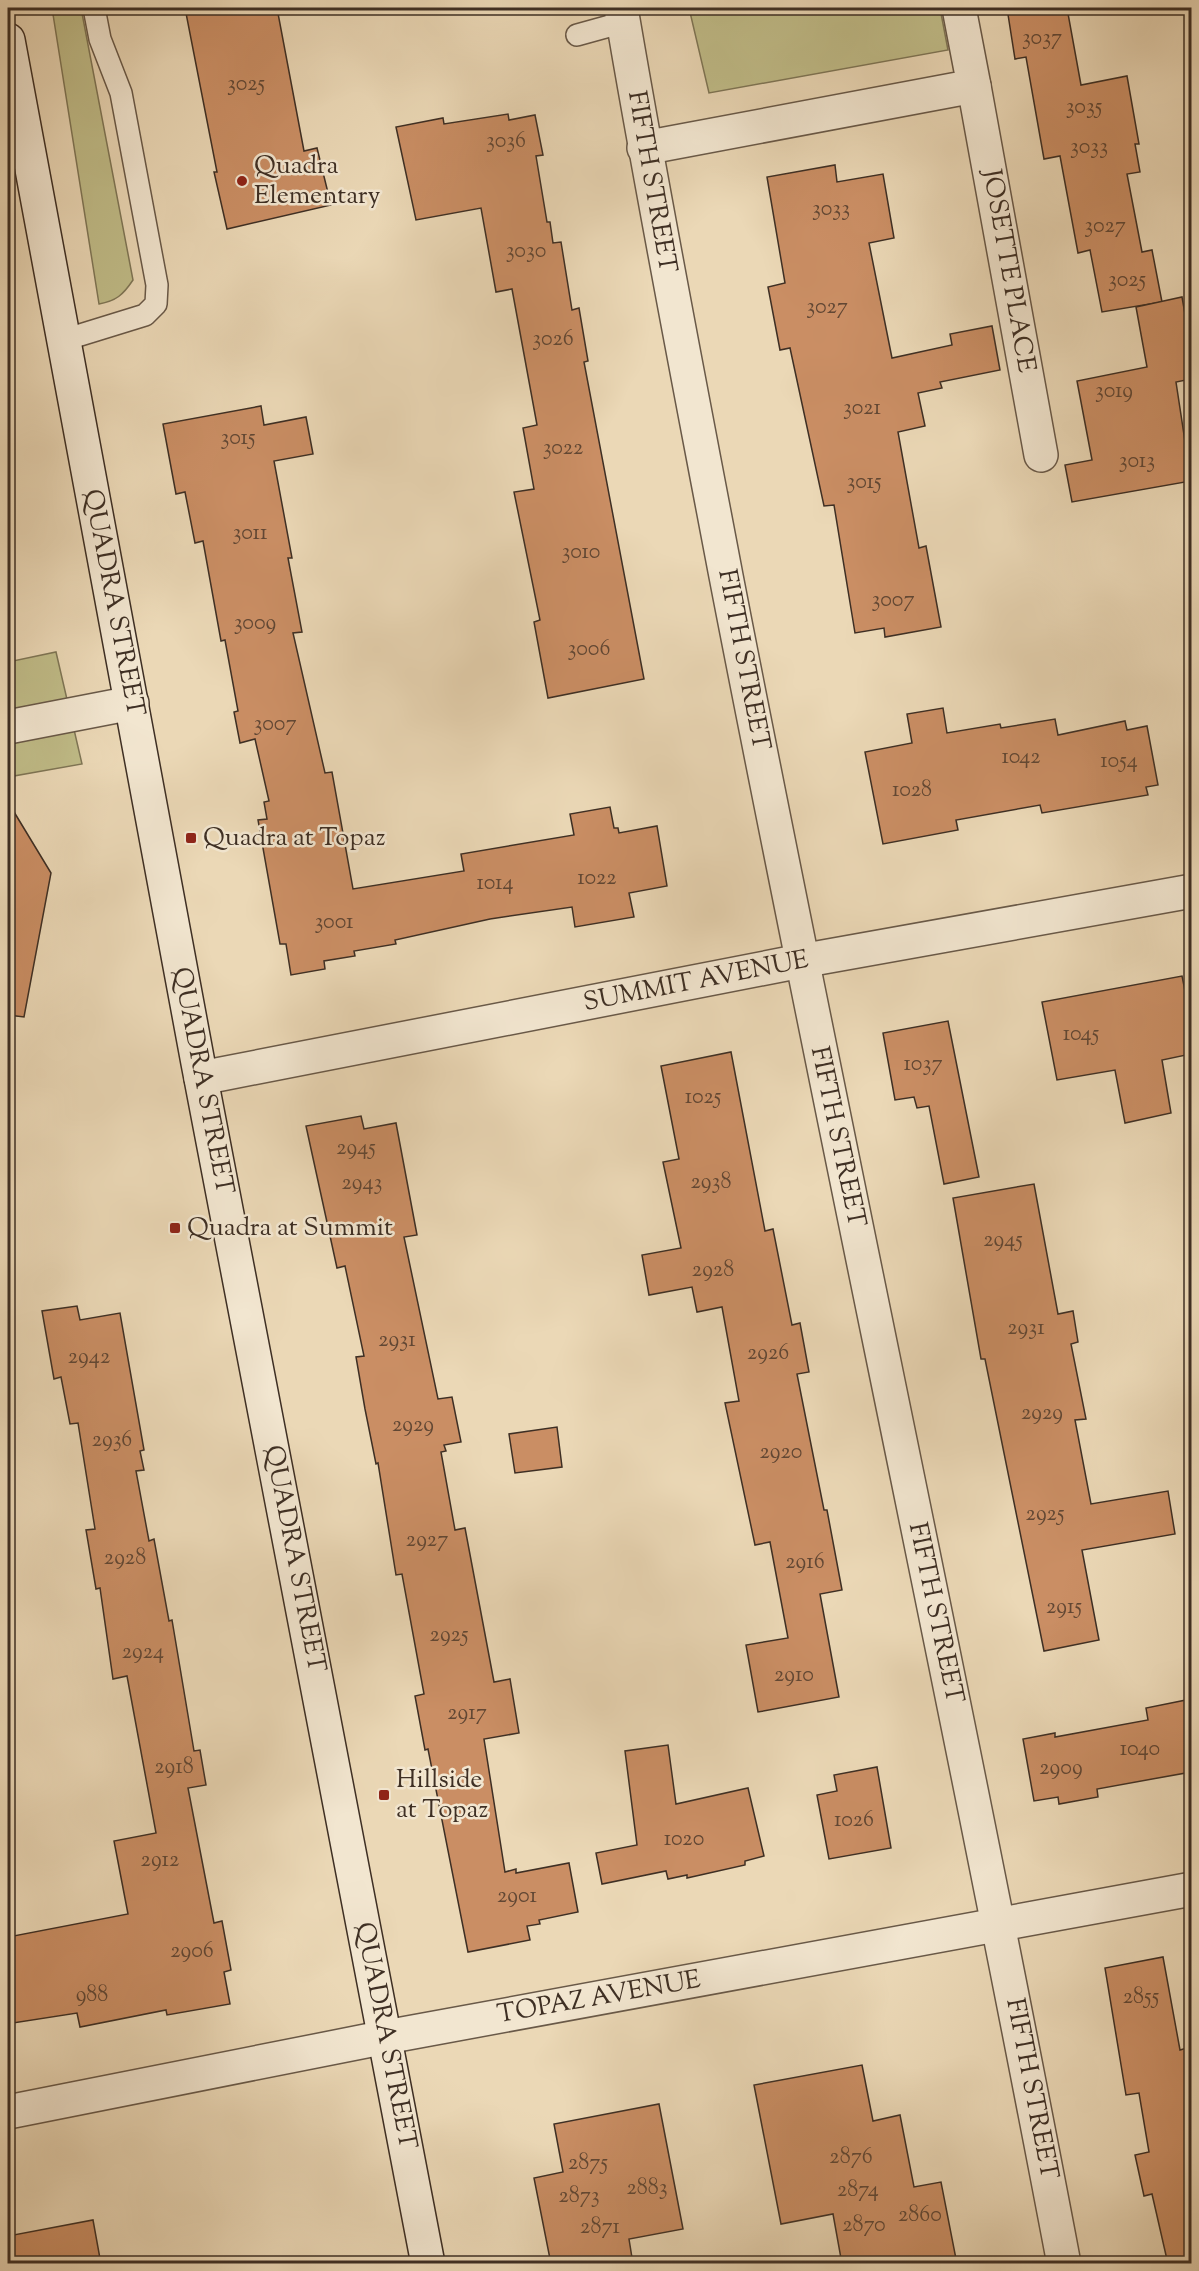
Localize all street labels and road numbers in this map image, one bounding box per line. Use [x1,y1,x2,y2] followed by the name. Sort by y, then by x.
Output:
[617,88,685,276] street label: FIFTH STREET
[972,165,1044,376] street label: JOSETTE PLACE
[73,486,153,720] street label: QUADRA STREET
[707,566,779,754] street label: FIFTH STREET
[580,942,812,1022] street label: SUMMIT AVENUE
[162,964,242,1198] street label: QUADRA STREET
[800,1043,874,1231] street label: FIFTH STREET
[254,1442,334,1676] street label: QUADRA STREET
[898,1519,972,1707] street label: FIFTH STREET
[345,1919,425,2153] street label: QUADRA STREET
[494,1962,704,2034] street label: TOPAZ AVENUE
[995,1995,1067,2183] street label: FIFTH STREET

